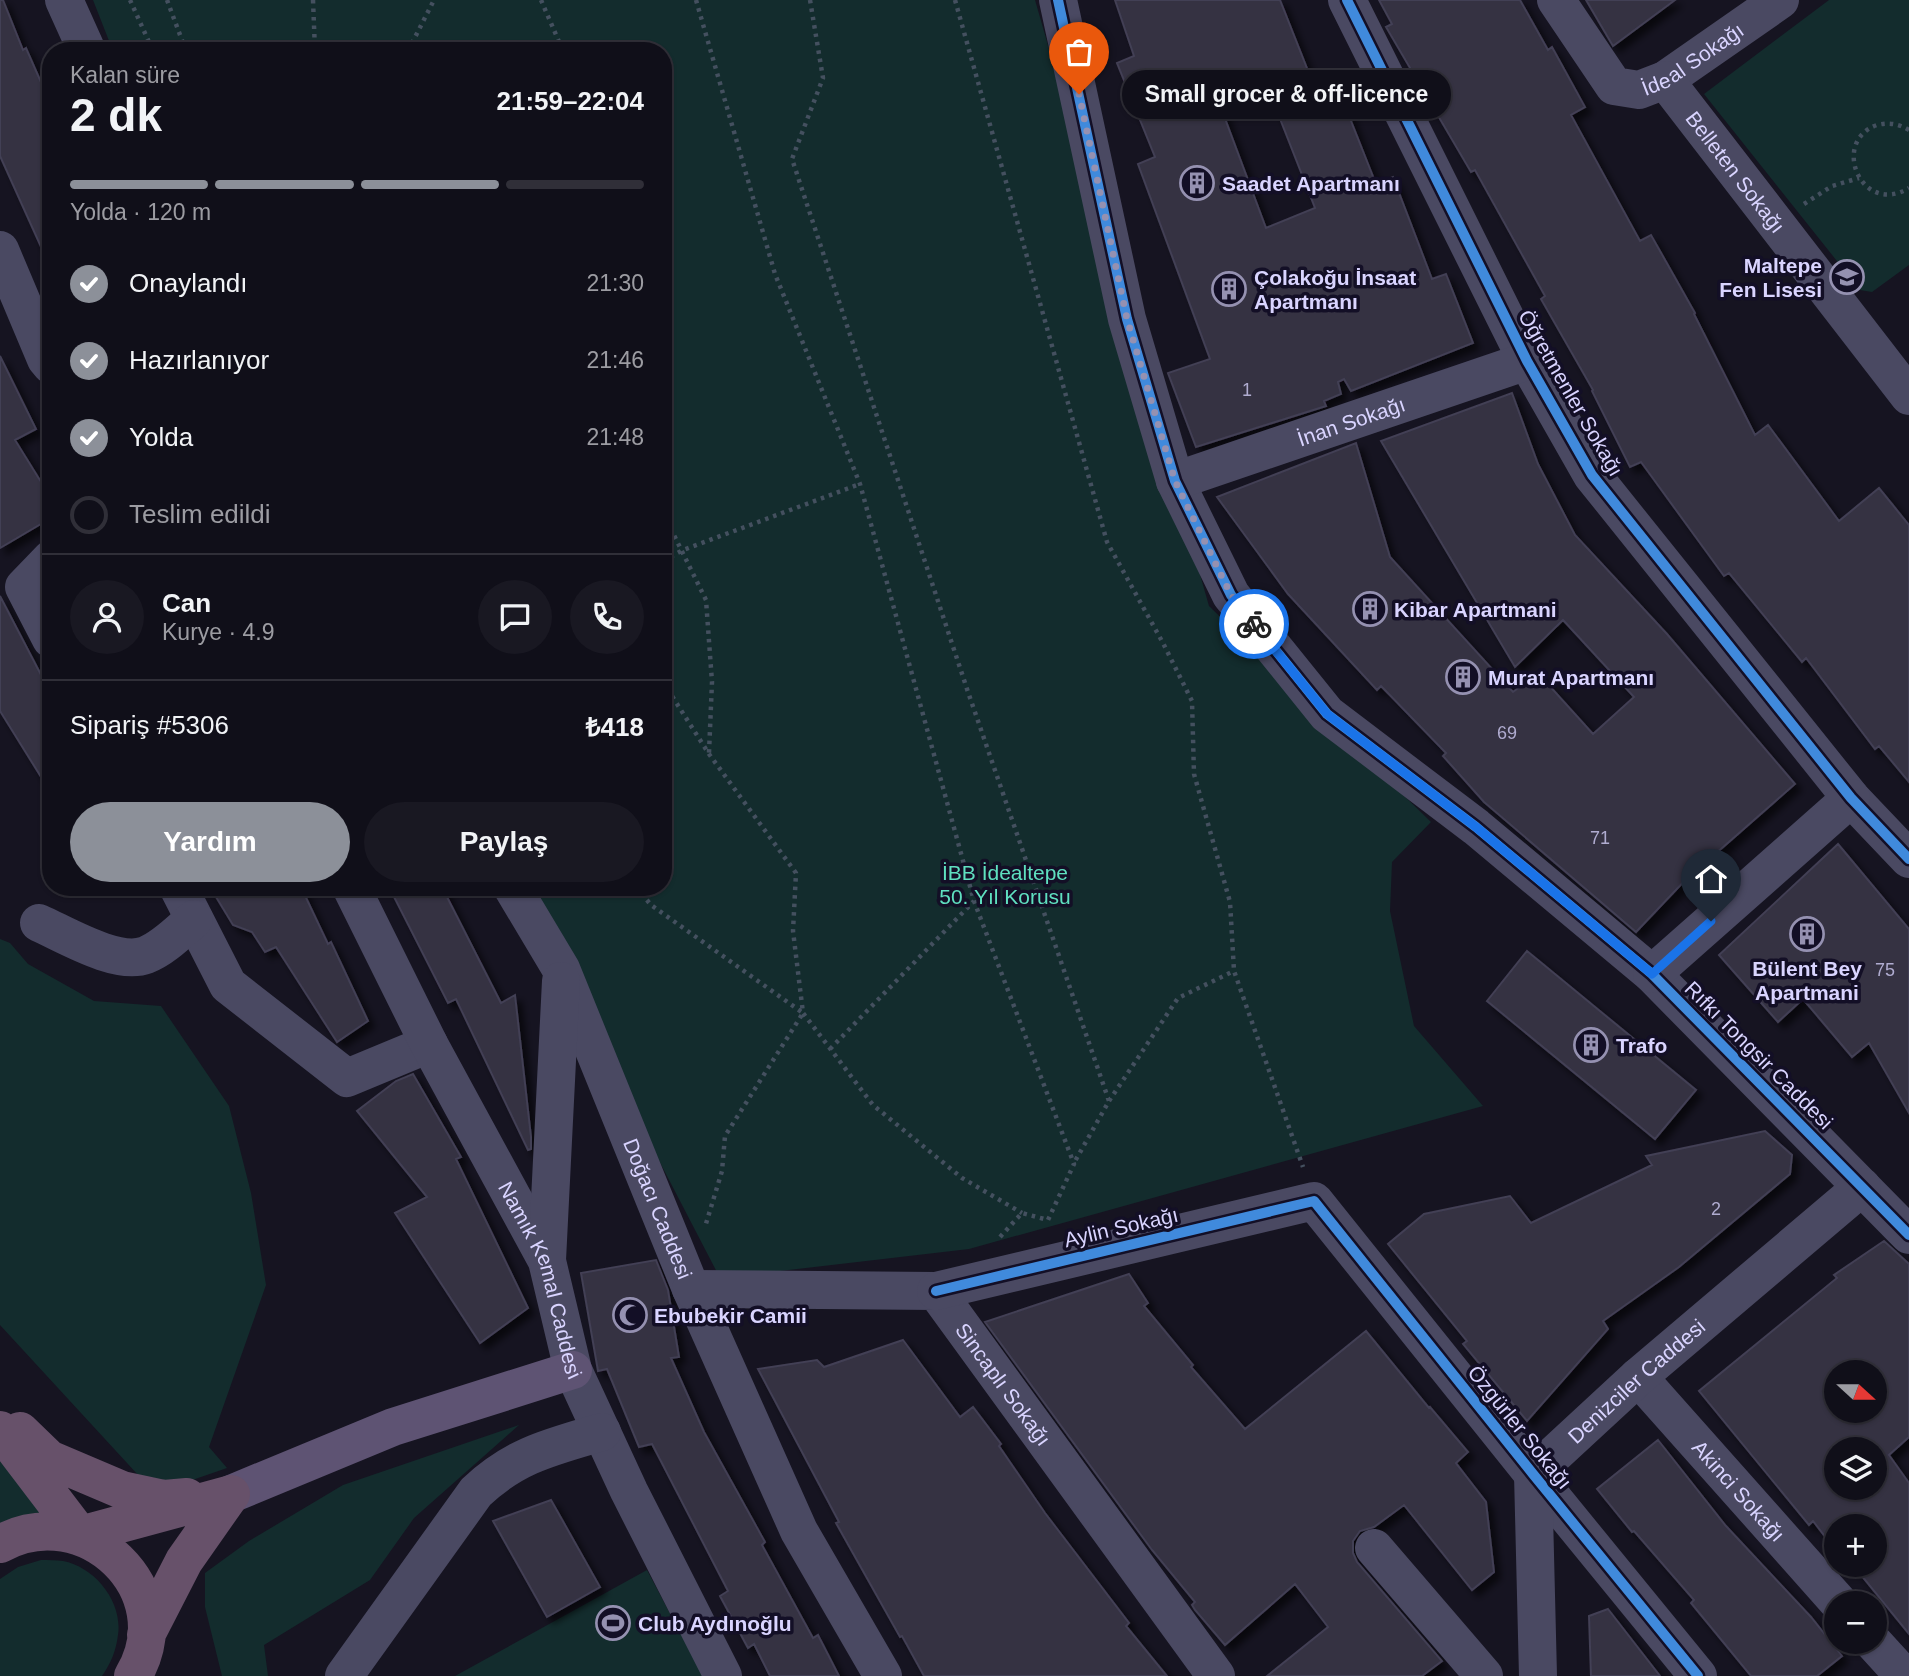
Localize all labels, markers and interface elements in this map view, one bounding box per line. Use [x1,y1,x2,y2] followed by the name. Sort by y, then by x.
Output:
[1638,18,1748,99] street label: İdeal Sokağı
[1049,22,1109,94] pin
[1060,33,1098,71] icon: bag
[70,62,180,88] text: Kalan süre
[1121,70,1450,119] callout: Small grocer & off-licence
[1145,81,1428,107] text: Small grocer & off-licence
[497,86,644,116] text: 21:59–22:04
[70,89,162,141] text: 2 dk
[1682,107,1790,237] street label: Belleten Sokağı
[1178,164,1216,202] building icon: Saadet Apartmanı
[1222,172,1400,195] place label: Saadet Apartmanı
[70,199,211,225] text: Yolda · 120 m
[1719,254,1822,301] place label: Maltepe Fen Lisesi
[1828,258,1866,296] school or university icon: Maltepe Fen Lisesi
[70,265,108,303] icon: check
[1254,266,1416,313] place label: Çolakoğu İnsaat Apartmanı
[129,268,248,298] text: Onaylandı
[586,270,644,296] text: 21:30
[1210,270,1248,308] building icon: Çolakoğu İnsaat Apartmanı
[1514,306,1628,480] street label: Öğretmenler Sokağı
[70,342,108,380] icon: check
[129,345,269,375] text: Hazırlanıyor
[586,347,644,373] text: 21:46
[1242,380,1252,400] house number: 1
[1294,392,1408,450] street label: İnan Sokağı
[70,419,108,457] icon: check
[129,422,193,452] text: Yolda
[586,424,644,450] text: 21:48
[129,499,271,529] text: Teslim edildi
[70,580,144,654] button: person
[478,580,552,654] button: chat
[570,580,644,654] button: phone
[162,588,211,618] text: Can
[1219,589,1289,659] courier
[1351,590,1389,628] building icon: Kibar Apartmani
[1394,598,1557,621] place label: Kibar Apartmani
[1235,605,1273,643] icon: bike
[162,619,275,645] text: Kurye · 4.9
[1444,658,1482,696] building icon: Murat Apartmanı
[1488,666,1654,689] place label: Murat Apartmanı
[70,710,229,740] text: Sipariş #5306
[586,712,644,742] text: ₺418
[1497,723,1517,743] house number: 69
[70,802,350,882] button: Yardım
[364,802,644,882] button: Paylaş
[1590,828,1610,848] house number: 71
[1681,849,1741,921] pin
[1692,860,1730,898] icon: home
[939,861,1071,908] park label: İBB İdealtepe 50. Yıl Korusu
[1788,915,1826,953] building icon: Bülent Bey Apartmani
[1752,957,1862,1004] place label: Bülent Bey Apartmani
[1875,960,1895,980] house number: 75
[1680,976,1838,1134] street label: Rıfkı Tongsir Caddesi
[1572,1026,1610,1064] building icon: Trafo
[1616,1034,1667,1057] place label: Trafo
[619,1135,697,1282] street label: Doğacı Caddesi
[494,1177,587,1382] street label: Namık Kemal Caddesi
[1711,1199,1721,1219] house number: 2
[1062,1203,1180,1251] street label: Aylin Sokağı
[611,1296,649,1334] mosque icon: Ebubekir Camii
[654,1304,807,1327] place label: Ebubekir Camii
[1563,1314,1709,1448] street label: Denizciler Caddesi
[951,1318,1056,1450] street label: Sincaplı Sokağı
[1824,1360,1886,1423] north arrow
[1824,1360,1887,1654] map controls
[1463,1361,1577,1493] street label: Özgürler Sokağı
[1688,1435,1790,1546] street label: Akinci Sokağı
[1824,1437,1887,1500] button: layers
[1824,1514,1887,1577] button: +
[1824,1591,1887,1654] button: −
[594,1604,632,1642] sports icon: Club Aydınoğlu
[638,1612,792,1635] place label: Club Aydınoğlu

